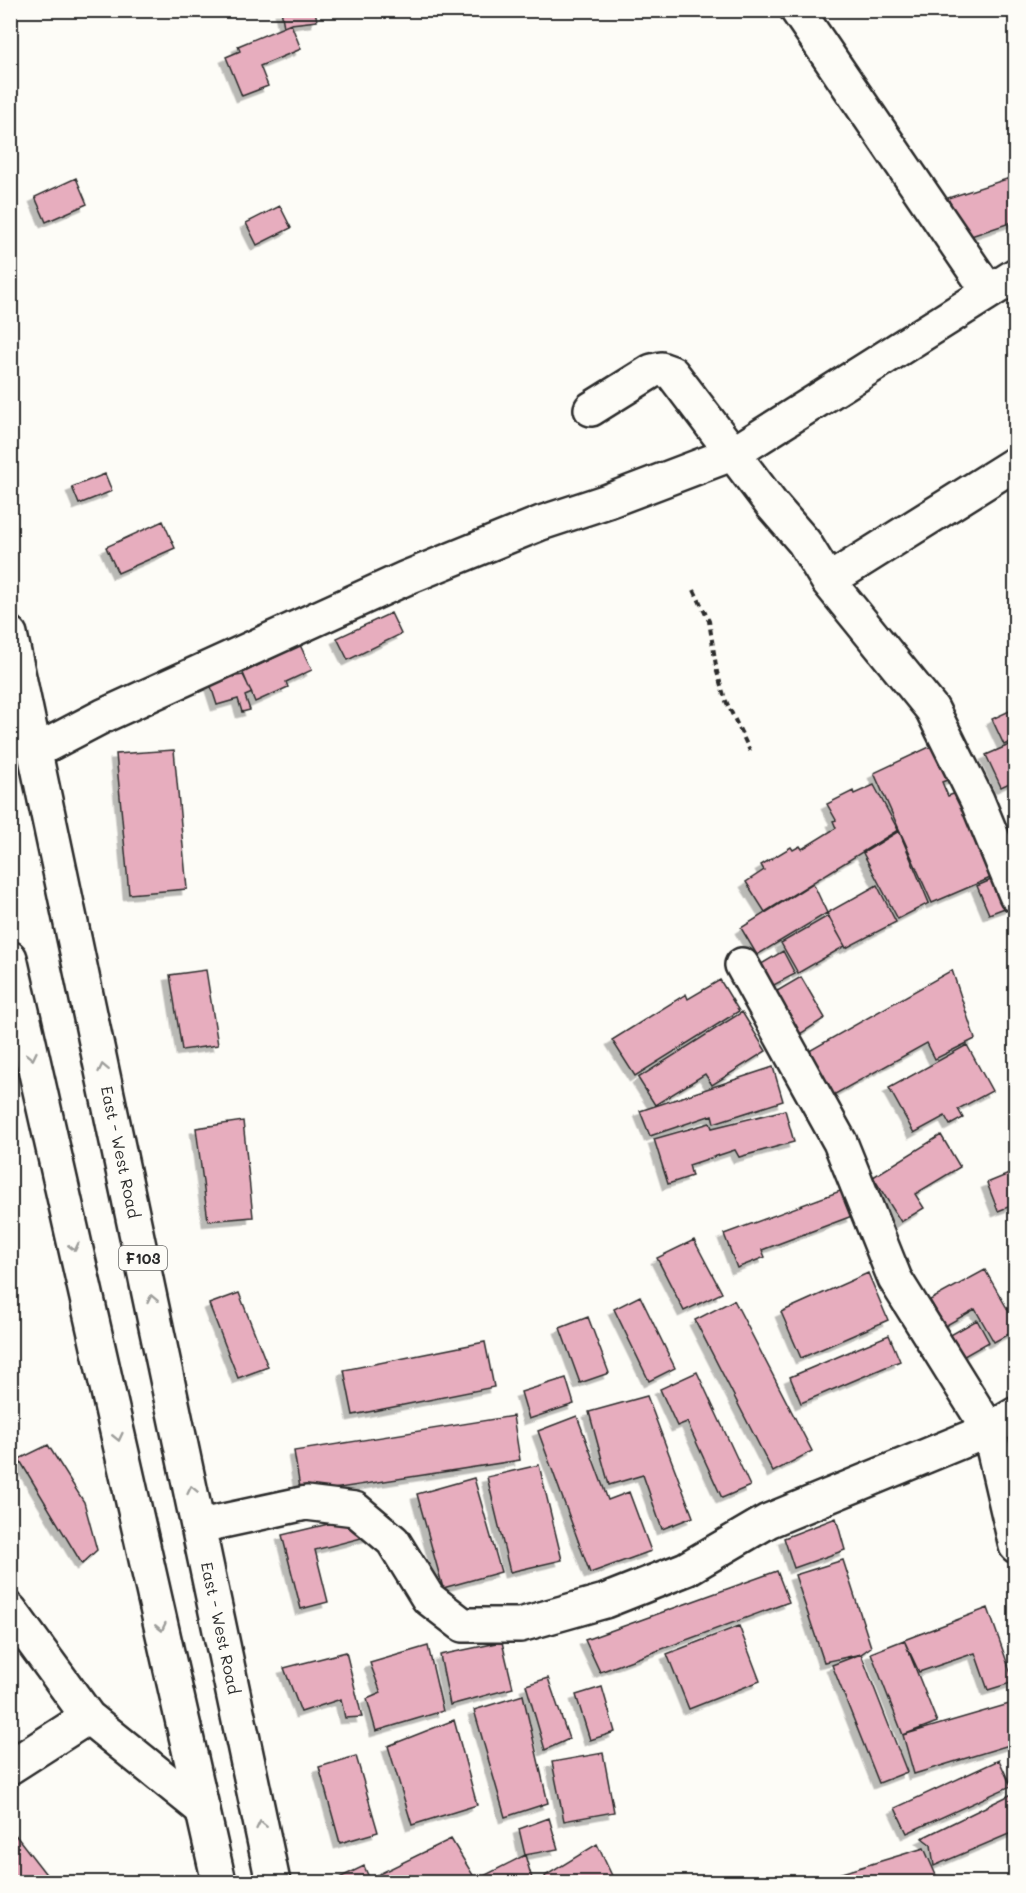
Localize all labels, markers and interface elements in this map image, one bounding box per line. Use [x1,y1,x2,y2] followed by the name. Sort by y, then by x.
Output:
[25,1051,38,1061] one-way arrow
[97,1063,110,1073] one-way arrow
[97,1084,145,1220] street label: East - West Road
[67,1241,80,1251] one-way arrow
[119,1246,167,1270] road number: F103
[146,1295,159,1305] one-way arrow
[111,1431,124,1441] one-way arrow
[186,1486,199,1496] one-way arrow
[197,1560,245,1696] street label: East - West Road
[154,1622,167,1632] one-way arrow
[255,1820,268,1830] one-way arrow

